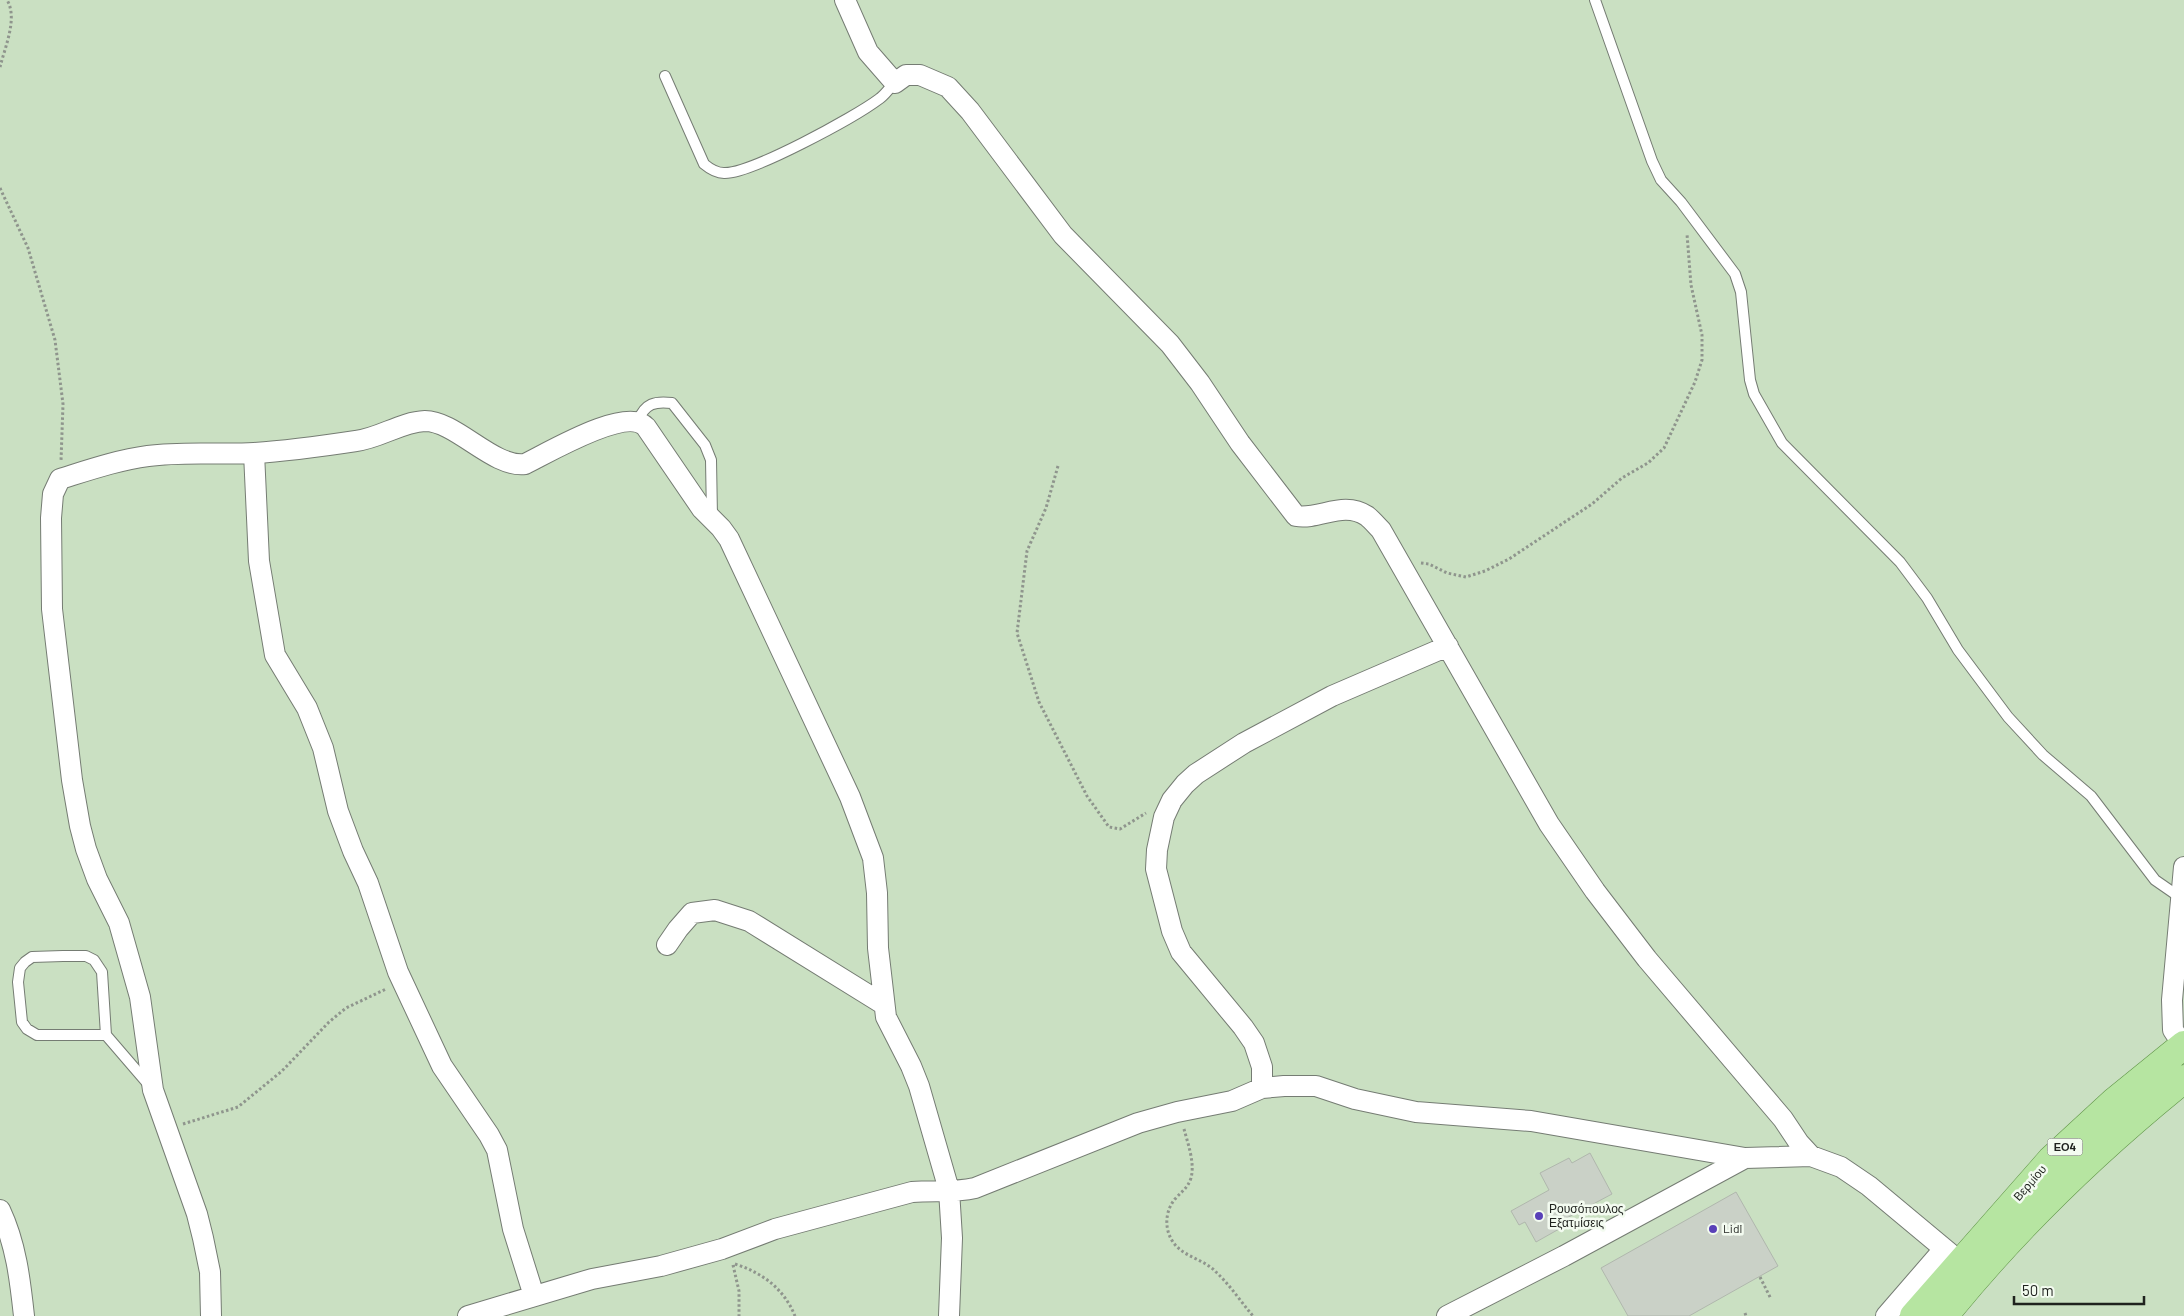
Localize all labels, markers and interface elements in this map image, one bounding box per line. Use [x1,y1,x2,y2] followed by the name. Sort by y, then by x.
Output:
[2048,1138,2082,1156] road number: ΕΟ4
[2010,1162,2049,1204] street label: Βερμίου
[1549,1201,1624,1230] place label: Ρουσόπουλος Εξατμίσεις
[1533,1210,1545,1222] marker: Ρουσόπουλος Εξατμίσεις
[1723,1221,1742,1235] place label: Lidl
[1707,1223,1719,1235] marker: Lidl
[2014,1274,2144,1306] scale bar
[2022,1281,2054,1299] text: 50 m

